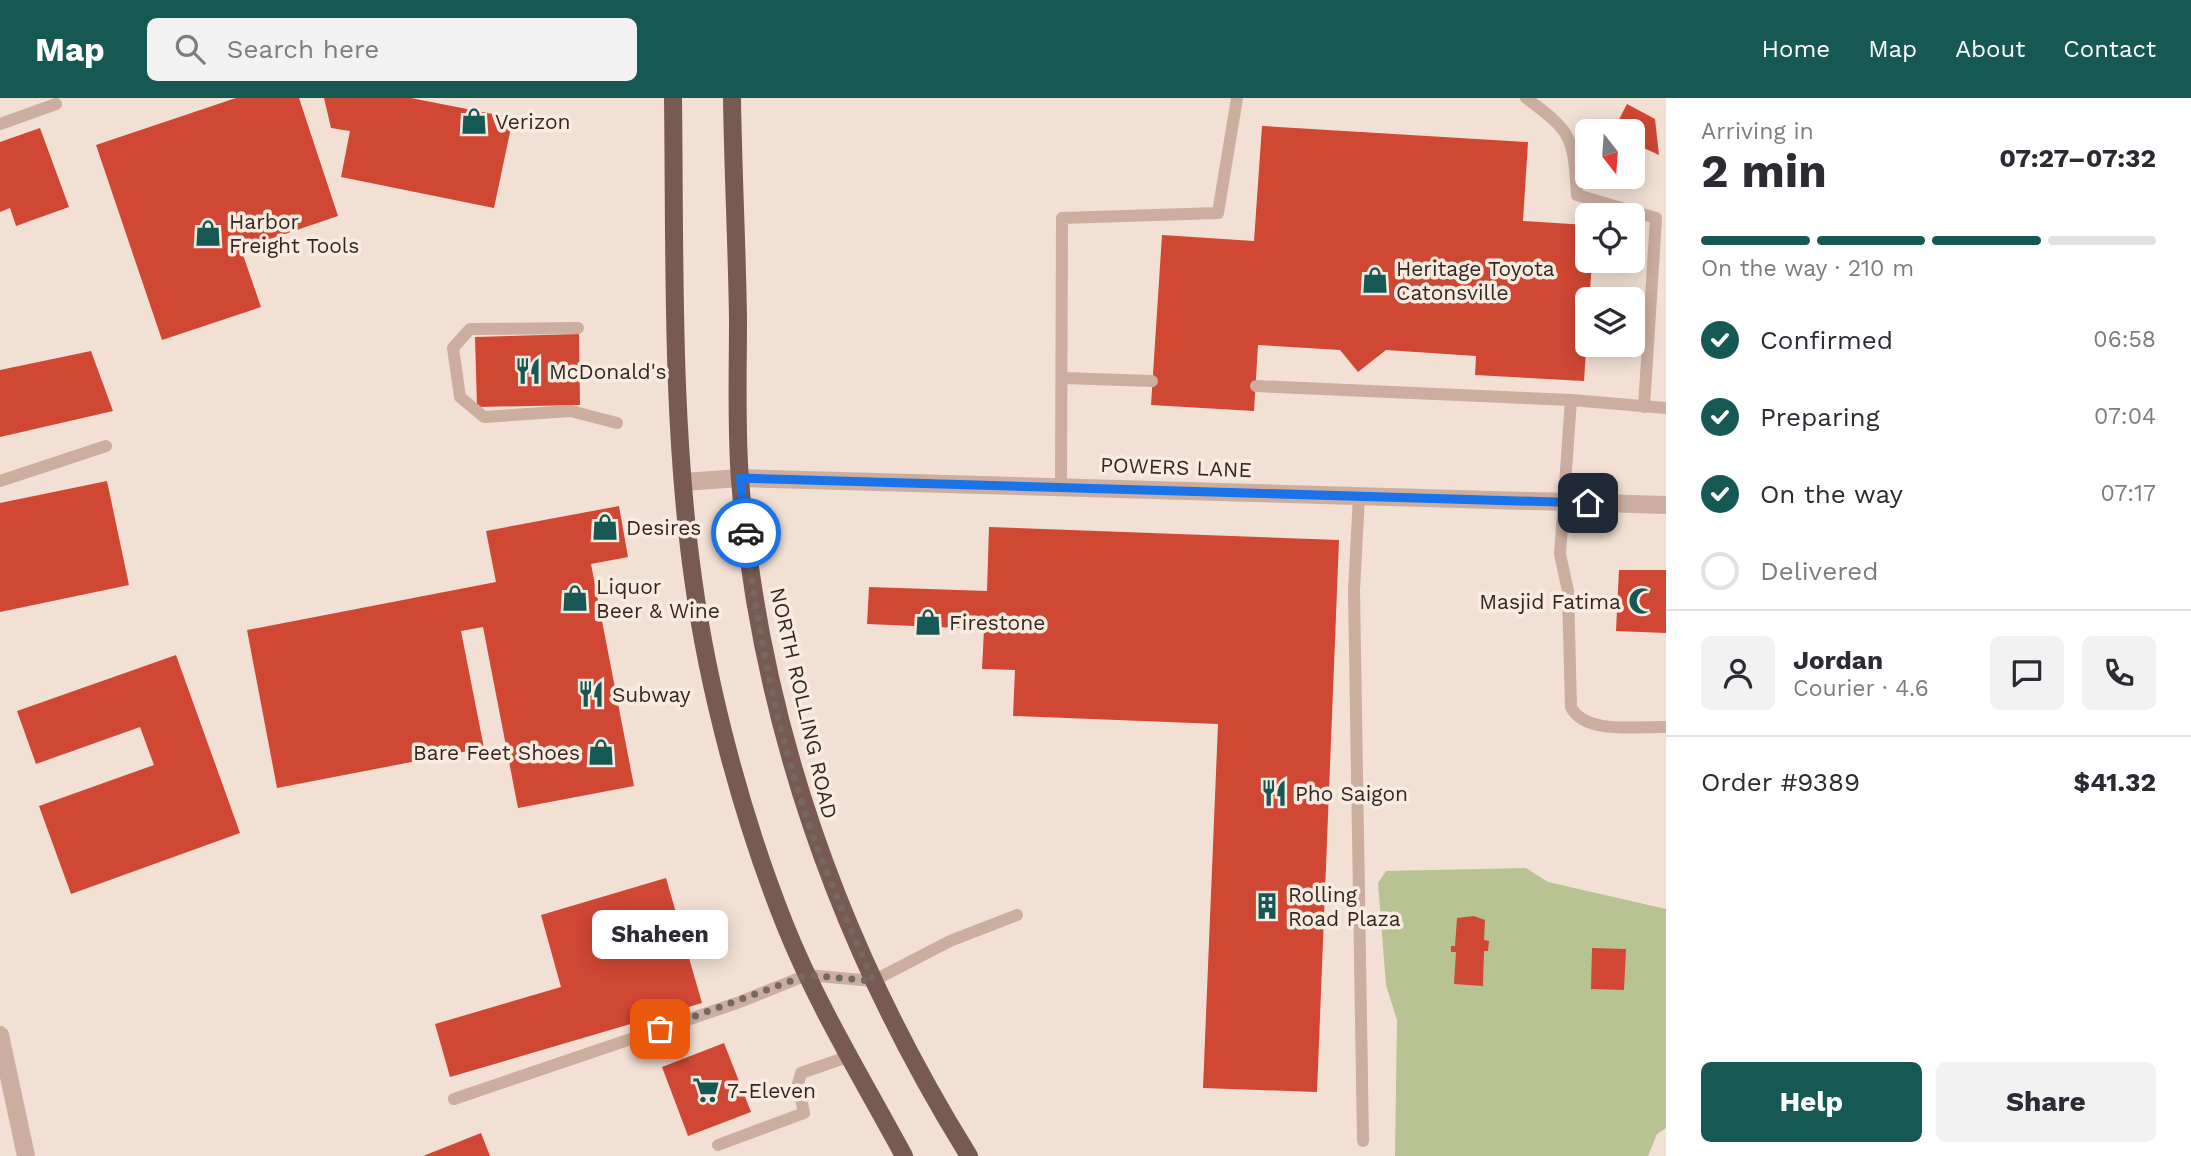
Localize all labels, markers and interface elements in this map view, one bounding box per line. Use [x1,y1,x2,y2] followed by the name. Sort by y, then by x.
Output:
[147,18,637,81] search box
[35,30,105,69] text: Map
[171,30,209,68] icon: search
[227,34,379,64] text: Search here
[1762,35,1830,63] text: Home
[1868,35,1917,63] text: Map
[1955,35,2025,63] text: About
[2063,35,2156,63] text: Contact
[459,106,489,136] shop icon: Verizon
[495,109,571,134] place label: Verizon
[1701,118,1814,145] text: Arriving in
[1575,119,1645,189] north arrow
[1575,119,1645,357] map controls
[1999,143,2156,173] text: 07:27–07:32
[1701,144,1827,198] text: 2 min
[1575,203,1645,273] button: locate
[229,209,359,258] place label: Harbor Freight Tools
[193,218,223,248] shop icon: Harbor Freight Tools
[1701,255,1914,282] text: On the way · 210 m
[1396,256,1555,305] place label: Heritage Toyota Catonsville
[1360,265,1390,295] shop icon: Heritage Toyota Catonsville
[1575,287,1645,357] button: layers
[1701,321,1739,359] icon: check
[1760,325,1893,355] text: Confirmed
[2093,326,2156,353] text: 06:58
[513,356,543,386] restaurant icon: McDonald's
[549,359,666,384] place label: McDonald's
[1701,398,1739,436] icon: check
[1760,402,1880,432] text: Preparing
[2094,403,2156,430] text: 07:04
[1100,452,1252,482] street label: POWERS LANE
[1558,473,1618,533] pin
[1701,475,1739,513] icon: check
[1760,479,1903,509] text: On the way
[2101,480,2156,507] text: 07:17
[1569,484,1607,522] icon: home
[711,498,781,568] courier
[590,512,620,542] shop icon: Desires
[727,514,765,552] icon: car
[626,515,701,540] place label: Desires
[1760,556,1879,586] text: Delivered
[596,574,720,623] place label: Liquor Beer & Wine
[560,583,590,613] shop icon: Liquor Beer & Wine
[765,585,843,821] street label: NORTH ROLLING ROAD
[1627,586,1657,616] mosque icon: Masjid Fatima
[1479,589,1621,614] place label: Masjid Fatima
[913,607,943,637] shop icon: Firestone
[949,610,1045,635] place label: Firestone
[1701,636,1775,710] button: person
[1990,636,2064,710] button: chat
[2082,636,2156,710] button: phone
[1793,645,1883,675] text: Jordan
[1793,675,1929,702] text: Courier · 4.6
[576,679,606,709] restaurant icon: Subway
[612,682,691,707] place label: Subway
[586,737,616,767] shop icon: Bare Feet Shoes
[413,740,580,765] place label: Bare Feet Shoes
[1701,767,1860,797] text: Order #9389
[2074,767,2156,797] text: $41.32
[1259,778,1289,808] restaurant icon: Pho Saigon
[1295,781,1408,806] place label: Pho Saigon
[1288,882,1401,931] place label: Rolling Road Plaza
[1252,891,1282,921] building icon: Rolling Road Plaza
[592,910,728,959] callout: Shaheen
[611,921,709,948] text: Shaheen
[630,999,690,1059] pin
[641,1010,679,1048] icon: bag
[1701,1062,1922,1142] button: Help
[1936,1062,2156,1142] button: Share
[691,1075,721,1105] supermarket icon: 7-Eleven
[727,1078,816,1103] place label: 7-Eleven

